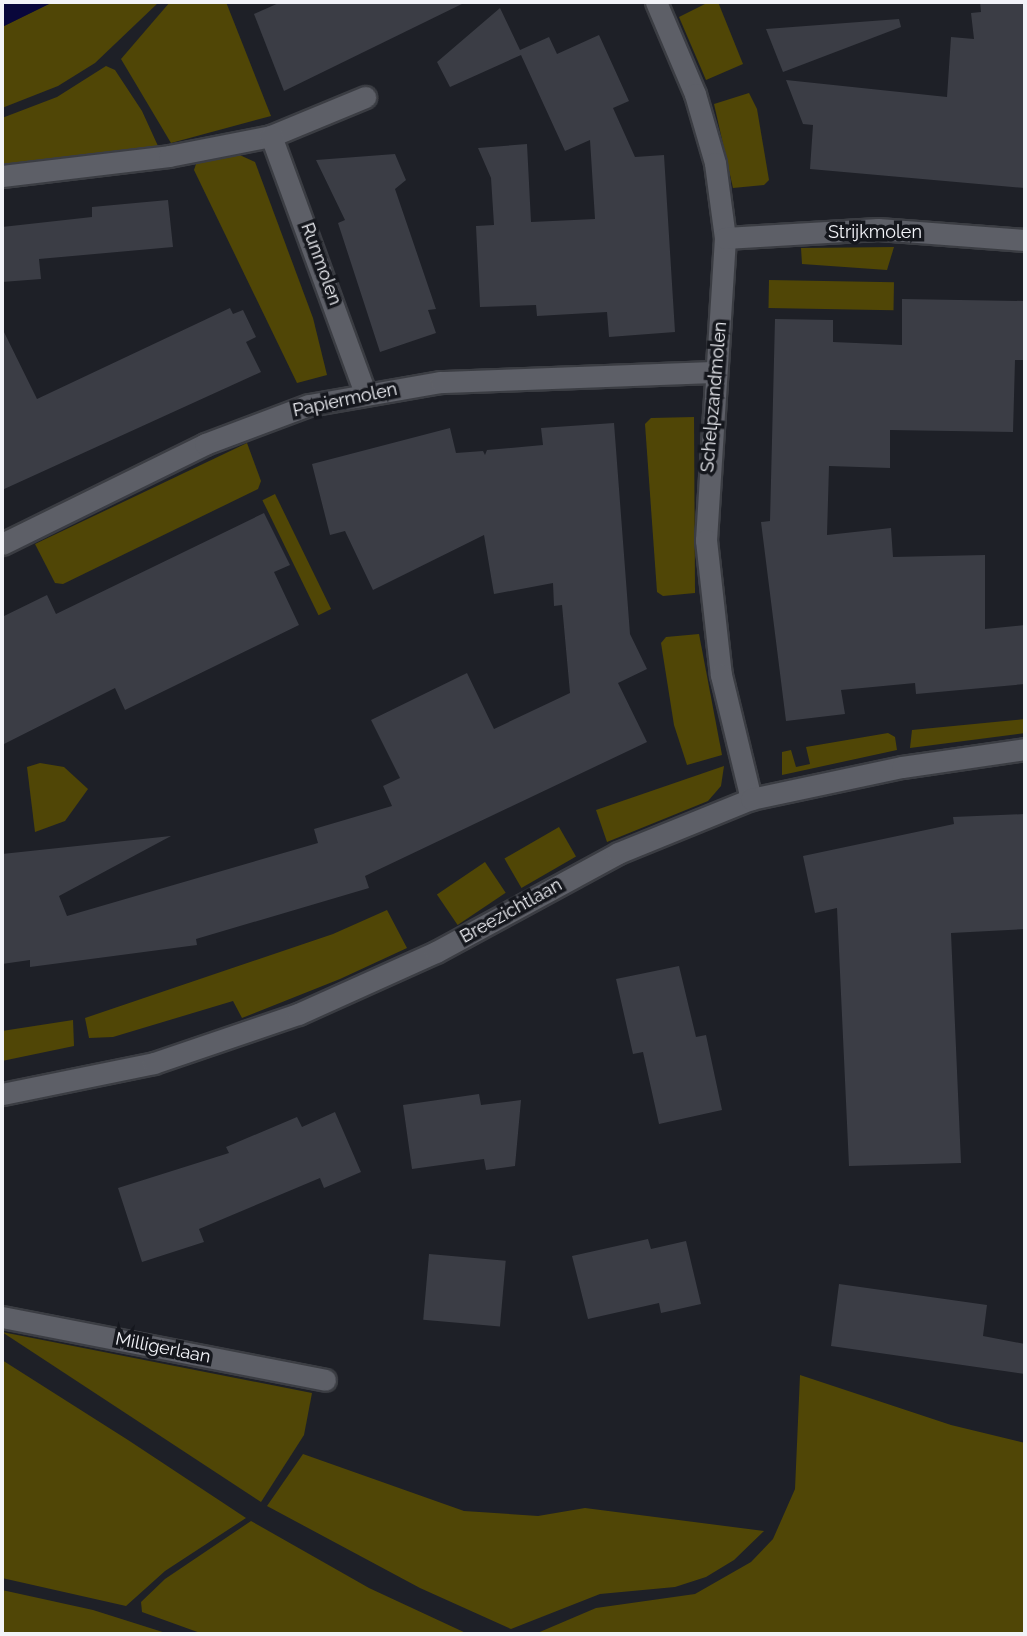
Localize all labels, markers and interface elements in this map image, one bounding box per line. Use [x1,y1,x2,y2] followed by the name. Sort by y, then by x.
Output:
[296,220,346,308] street label: Runmolen
[828,221,922,243] street label: Strijkmolen
[697,321,731,473] street label: Schelpzandmolen
[291,378,399,422] street label: Papiermolen
[456,874,566,948] street label: Breezichtlaan
[114,1328,212,1368] street label: Milligerlaan

